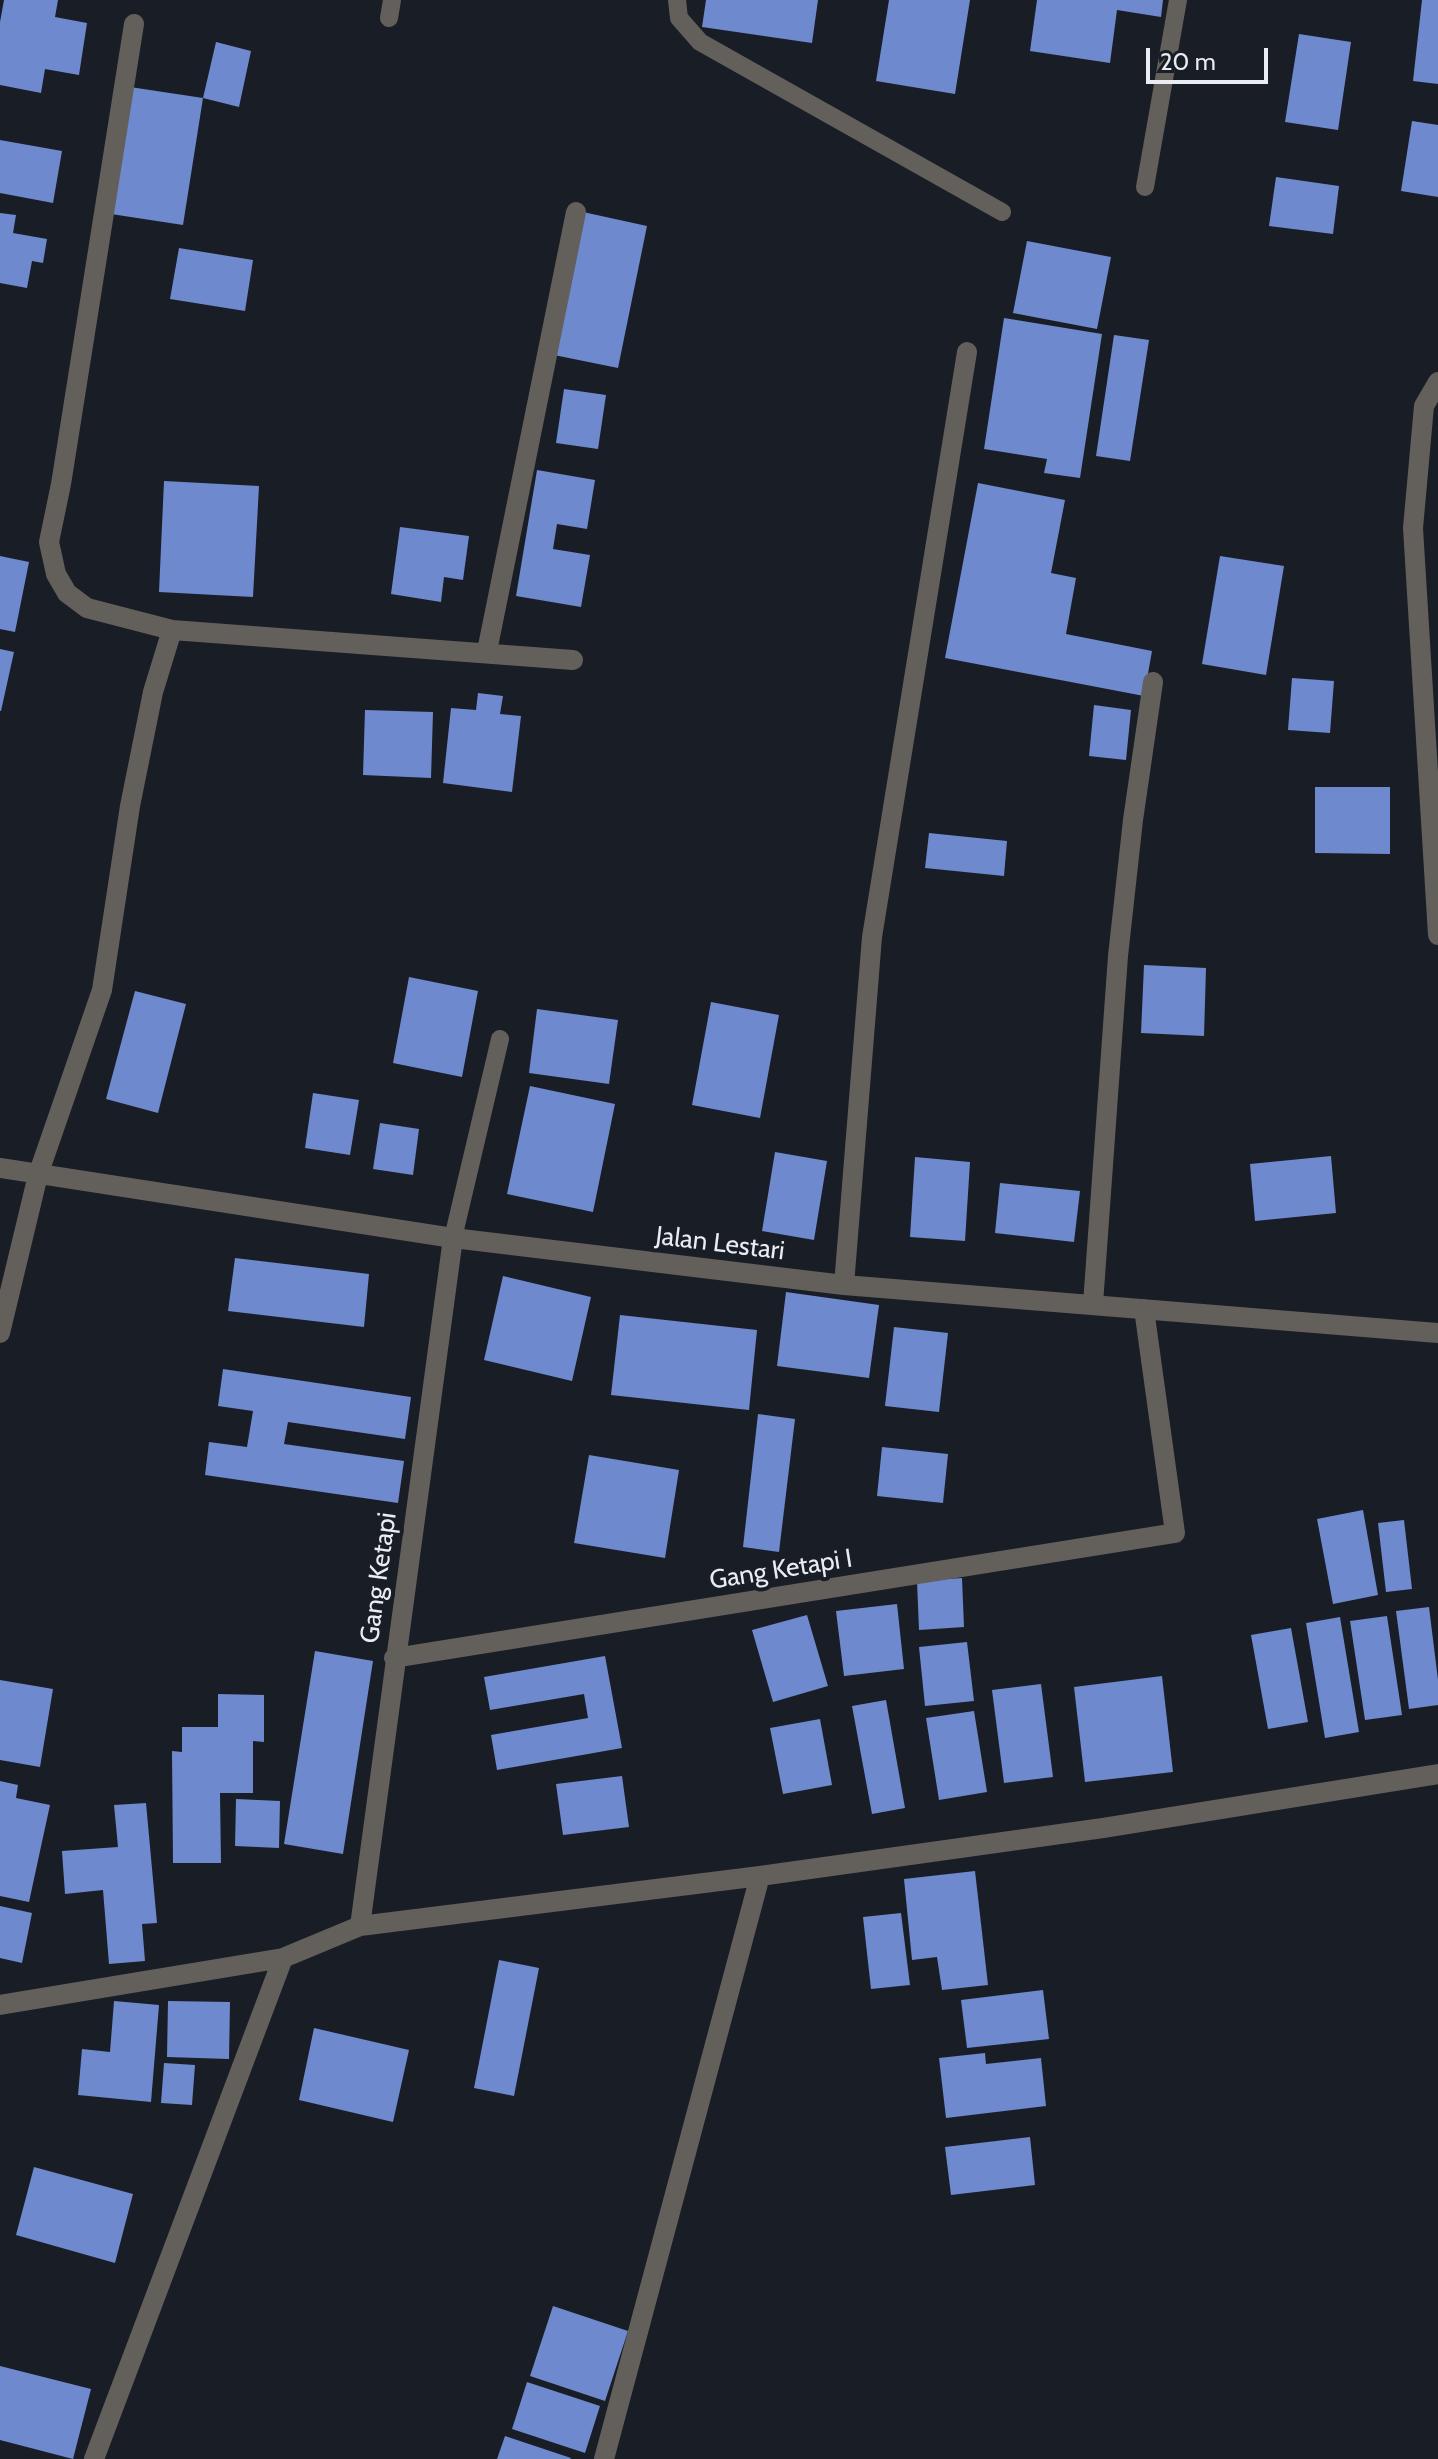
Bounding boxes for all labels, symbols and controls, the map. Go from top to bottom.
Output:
scale bar [1150,32,1272,82]
text: 20 m [1160,47,1216,76]
street label: Jalan Lestari [654,1221,786,1267]
street label: Gang Ketapi [354,1511,404,1645]
street label: Gang Ketapi I [707,1543,855,1597]

